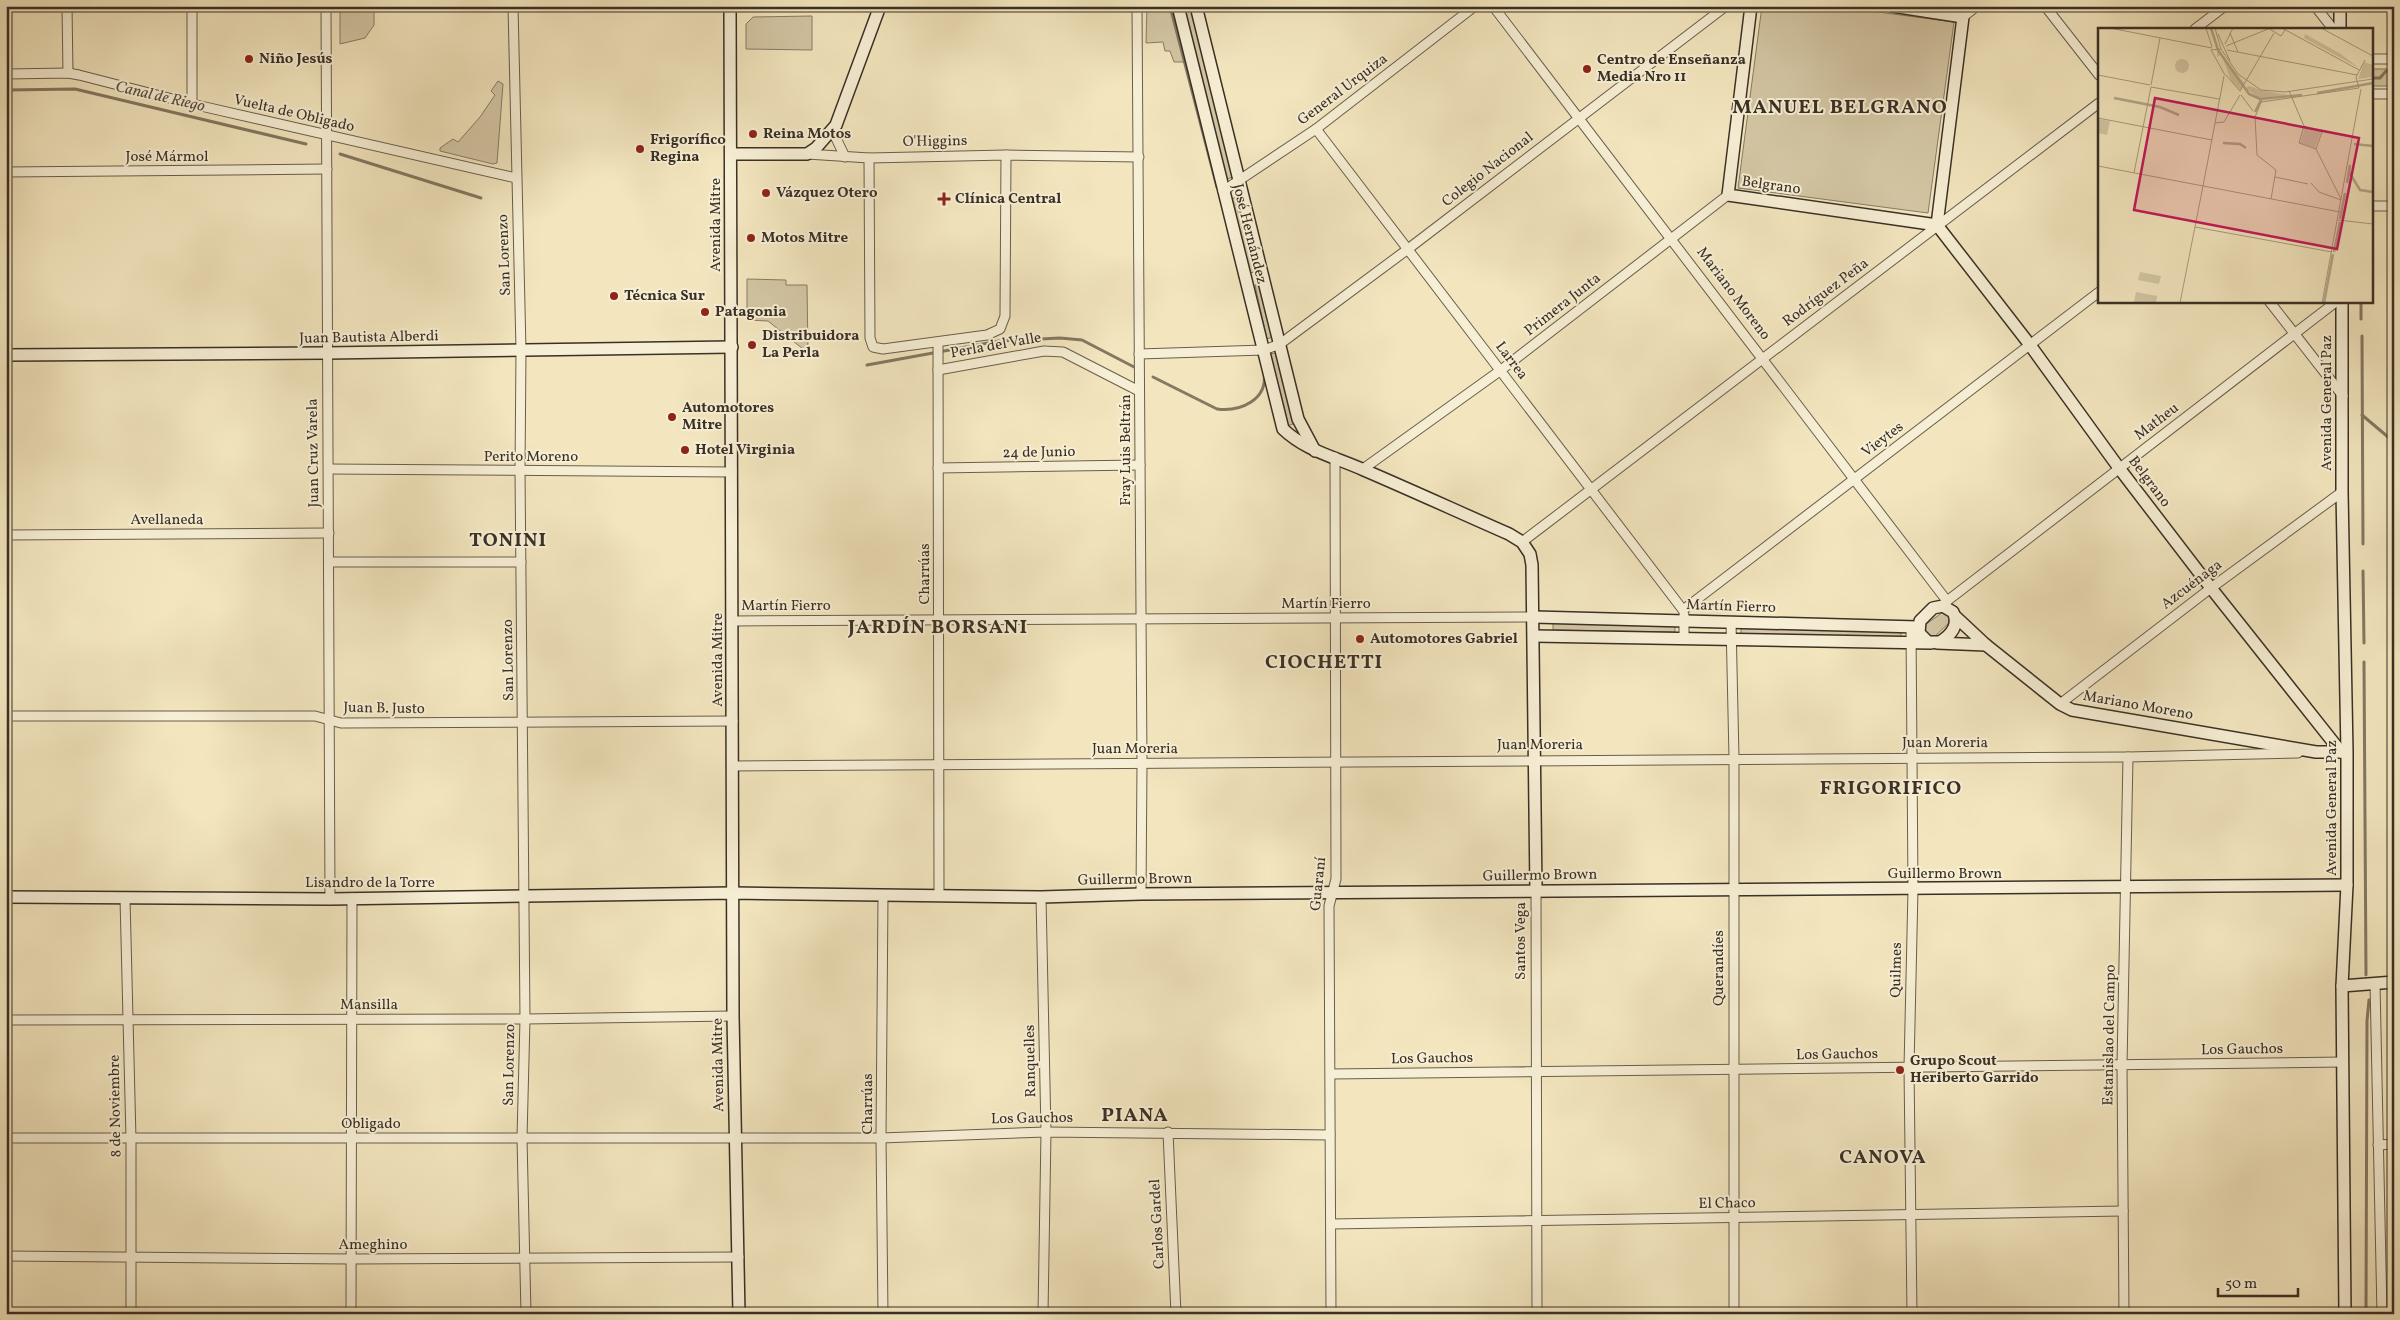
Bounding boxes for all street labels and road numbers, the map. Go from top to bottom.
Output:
street label: General Urquiza [1294,49,1392,131]
street label: Vuelta de Obligado [231,90,357,138]
street label: Colegio Nacional [1438,128,1538,212]
street label: O'Higgins [902,131,968,153]
street label: José Mármol [126,147,208,168]
street label: Belgrano [1740,171,1802,201]
street label: Avenida Mitre [706,178,727,272]
street label: José Hernández [1226,182,1272,286]
street label: San Lorenzo [493,214,517,296]
street label: Mariano Moreno [1691,243,1775,345]
street label: Rodríguez Peña [1779,254,1873,332]
street label: Primera Junta [1520,268,1606,342]
street label: Juan Bautista Alberdi [299,326,439,350]
street label: Perla del Valle [949,328,1043,364]
street label: Avenida General Paz [2317,335,2338,471]
street label: Larrea [1490,337,1532,385]
street label: Fray Luis Beltrán [1116,394,1137,506]
street label: Juan Cruz Varela [303,398,325,508]
street label: Matheu [2130,398,2184,446]
street label: Vieytes [1858,417,1908,463]
street label: 24 de Junio [1002,442,1076,464]
street label: Perito Moreno [484,447,578,468]
street label: Belgrano [2123,452,2175,512]
street label: Avellaneda [131,510,203,531]
street label: Charrúas [915,543,936,605]
street label: Azcuénaga [2157,555,2227,615]
street label: Martín Fierro [1281,594,1371,615]
street label: Martín Fierro [1686,595,1776,619]
street label: Martín Fierro [741,596,831,617]
street label: Avenida Mitre [708,613,729,707]
street label: San Lorenzo [498,619,520,701]
street label: Mariano Moreno [2081,686,2195,726]
street label: Juan B. Justo [343,698,425,720]
street label: Juan Moreria [1902,733,1988,754]
street label: Juan Moreria [1497,735,1583,756]
street label: Juan Moreria [1092,739,1178,760]
street label: Avenida General Paz [2322,740,2343,876]
street label: Guaraní [1306,856,1332,912]
street label: Guillermo Brown [1888,864,2002,885]
street label: Guillermo Brown [1483,865,1598,887]
street label: Guillermo Brown [1078,869,1193,891]
street label: Lisandro de la Torre [305,873,435,894]
street label: Santos Vega [1511,902,1532,980]
street label: Querandíes [1709,930,1730,1006]
street label: Quilmes [1886,942,1908,998]
street label: Estanislao del Campo [2098,964,2122,1106]
street label: Mansilla [340,995,398,1016]
street label: Avenida Mitre [708,1018,730,1112]
street label: San Lorenzo [499,1024,521,1106]
street label: Ranquelles [1020,1024,1042,1098]
street label: Los Gauchos [2201,1039,2283,1061]
street label: Los Gauchos [1796,1044,1878,1066]
street label: Los Gauchos [1391,1048,1473,1070]
street label: 8 de Noviembre [105,1055,127,1157]
street label: Charrúas [858,1073,879,1135]
street label: Los Gauchos [991,1108,1073,1130]
street label: Obligado [341,1114,401,1135]
street label: Carlos Gardel [1145,1178,1171,1270]
street label: El Chaco [1698,1193,1756,1215]
street label: Ameghino [338,1235,408,1256]

